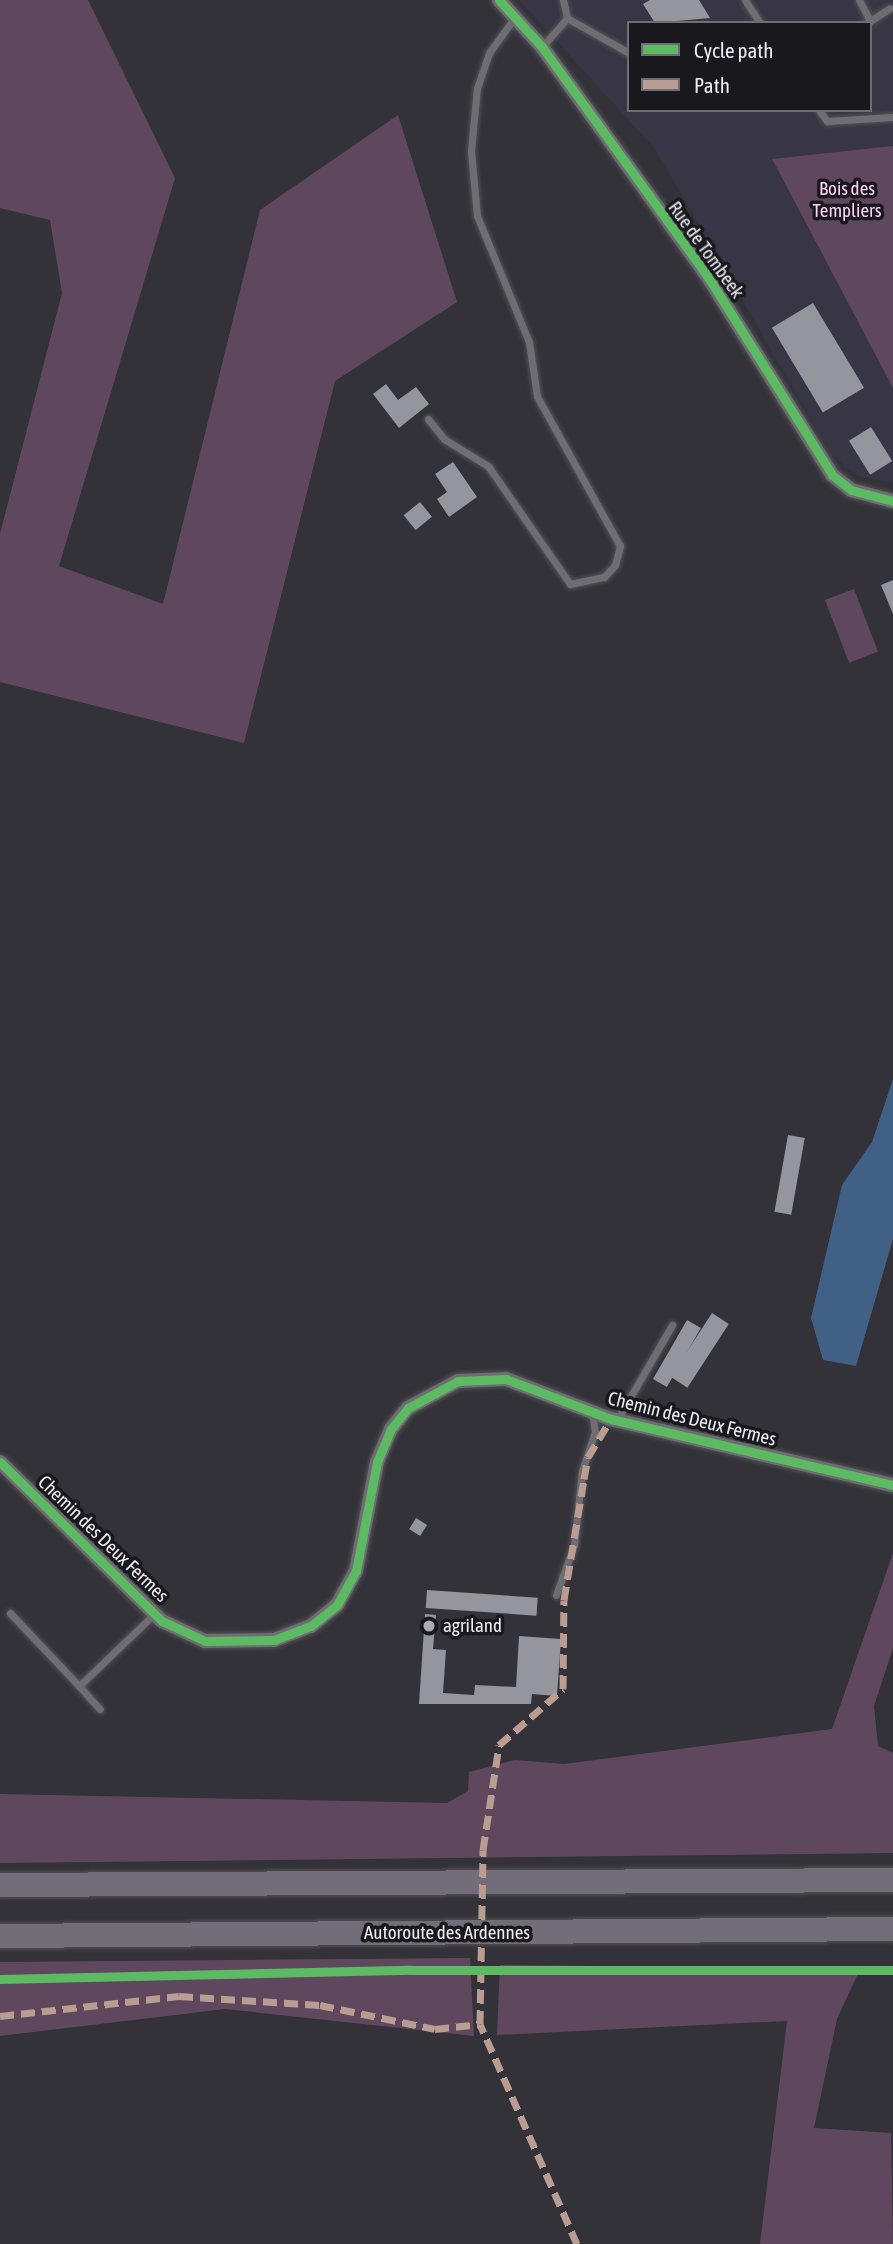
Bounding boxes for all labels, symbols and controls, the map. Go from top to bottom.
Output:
legend [627,21,872,112]
text: Cycle path [694,38,773,62]
text: Path [694,73,730,97]
park label: Bois des Templiers [813,178,881,222]
street label: Rue de Tombeek [663,197,749,303]
street label: Chemin des Deux Fermes [606,1387,778,1451]
street label: Chemin des Deux Fermes [33,1471,173,1607]
place label: agriland [443,1615,502,1637]
marker: agriland [421,1618,437,1634]
street label: Autoroute des Ardennes [364,1922,530,1944]

